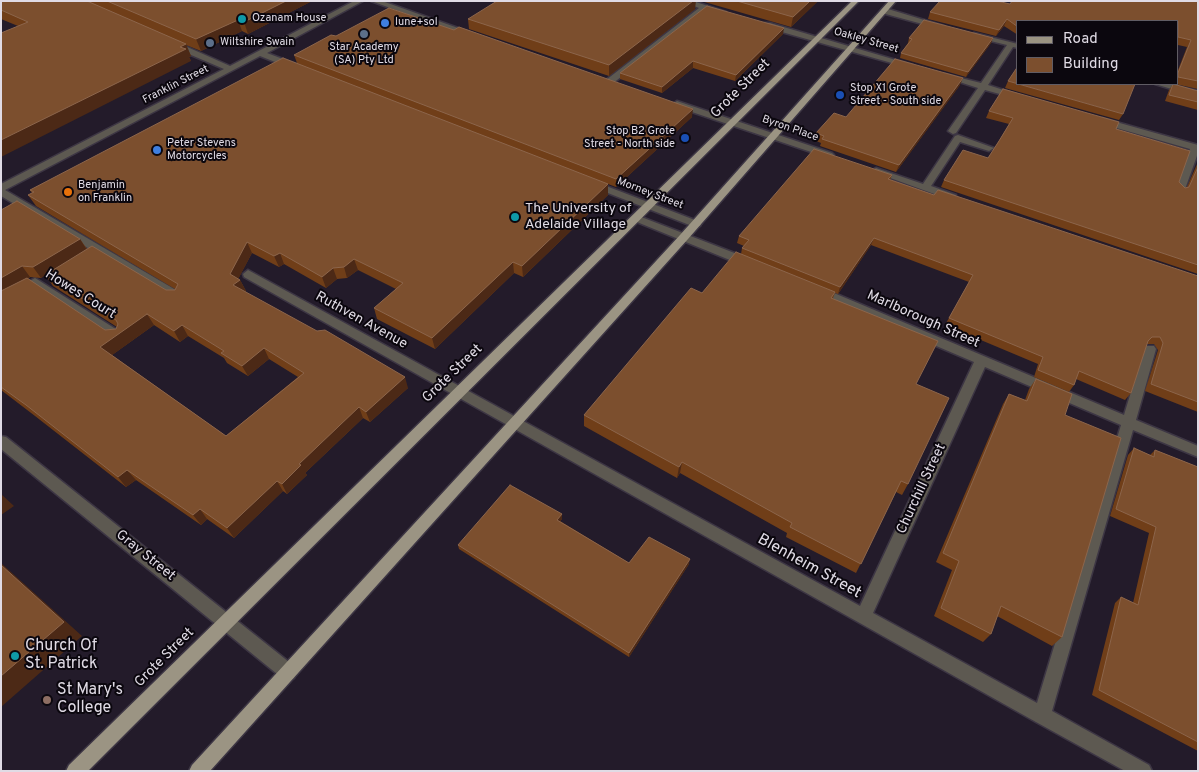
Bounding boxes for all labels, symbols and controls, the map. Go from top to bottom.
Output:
place label: Ozanam House [252,12,326,26]
marker: Ozanam House [236,13,248,25]
place label: lune+sol [395,16,438,30]
marker: lune+sol [379,17,391,29]
legend [1016,20,1179,85]
street label: Oakley Street [832,25,900,57]
marker: Star Academy (SA) Pty Ltd [358,28,370,40]
text: Road [1063,30,1098,49]
place label: Wiltshire Swain [220,36,294,50]
marker: Wiltshire Swain [204,37,216,49]
place label: Star Academy (SA) Pty Ltd [329,41,399,67]
text: Building [1063,55,1118,74]
street label: Grote Street [708,56,774,122]
street label: Franklin Street [141,63,211,107]
place label: Stop X1 Grote Street - South side [850,82,941,108]
marker: Stop X1 Grote Street - South side [834,89,846,101]
street label: Byron Place [760,113,820,145]
place label: Stop B2 Grote Street - North side [584,125,675,151]
marker: Stop B2 Grote Street - North side [679,132,691,144]
place label: Peter Stevens Motorcycles [167,137,236,163]
marker: Peter Stevens Motorcycles [151,144,163,156]
street label: Morney Street [615,175,685,213]
place label: Benjamin on Franklin [78,179,132,205]
marker: Benjamin on Franklin [62,186,74,198]
place label: The University of Adelaide Village [525,201,631,233]
marker: The University of Adelaide Village [509,211,521,223]
street label: Howes Court [41,267,119,323]
street label: Marlborough Street [864,288,982,352]
street label: Ruthven Avenue [312,289,410,353]
street label: Grote Street [420,341,486,407]
street label: Churchill Street [894,441,950,537]
street label: Gray Street [112,527,178,585]
street label: Blenheim Street [754,531,864,603]
street label: Grote Street [132,625,198,691]
place label: Church Of St. Patrick [25,637,98,675]
marker: Church Of St. Patrick [9,650,21,662]
place label: St Mary's College [57,681,123,719]
marker: St Mary's College [41,694,53,706]

